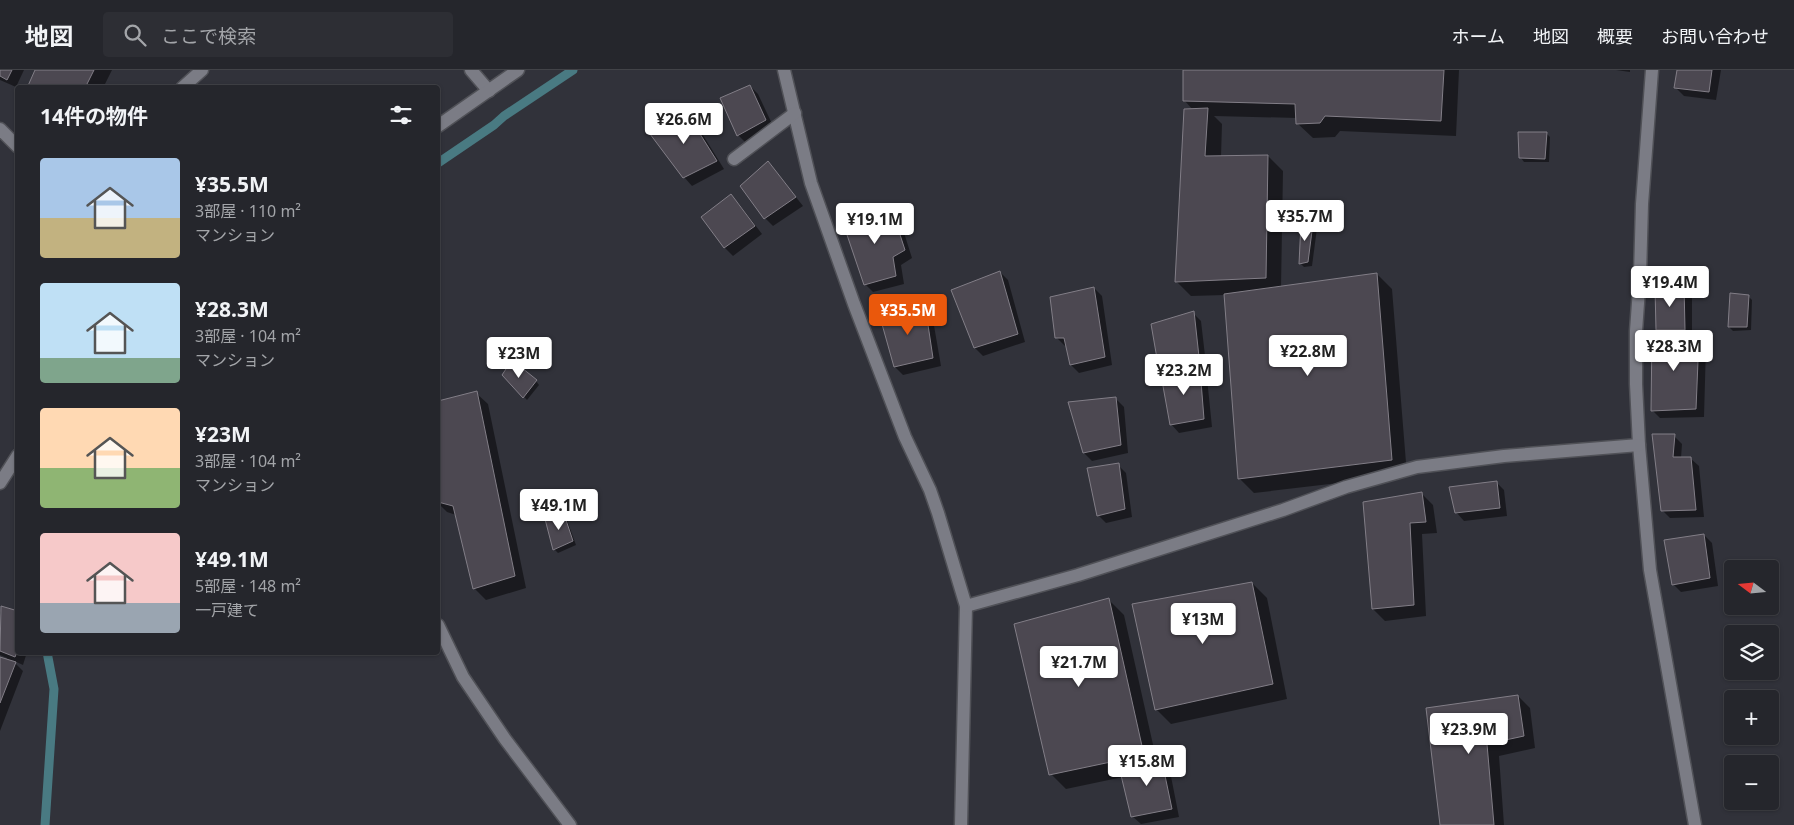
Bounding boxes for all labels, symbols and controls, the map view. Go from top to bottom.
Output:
search box [103,12,453,57]
text: 地図 [25,19,73,52]
icon: search [121,21,149,49]
text: ここで検索 [161,23,256,49]
text: ホーム [1452,24,1505,48]
text: 地図 [1533,24,1569,48]
text: 概要 [1597,24,1633,48]
text: お問い合わせ [1661,24,1769,48]
icon: filters [387,101,415,129]
text: 14件の物件 [40,102,148,130]
pin: ¥26.6M [643,102,725,145]
text: ¥26.6M [656,108,712,130]
text: ¥35.5M [195,170,269,198]
icon: home [80,178,140,238]
text: 3部屋 · 110 m² [195,200,301,222]
pin: ¥35.7M [1264,200,1346,242]
pin: ¥19.1M [834,202,916,245]
text: ¥35.7M [1277,205,1333,227]
text: ¥19.1M [847,208,903,230]
text: マンション [195,224,275,246]
pin: ¥19.4M [1629,266,1711,308]
text: ¥19.4M [1642,271,1698,293]
pin: ¥35.5M [867,294,949,336]
text: ¥28.3M [195,295,269,323]
text: ¥35.5M [880,299,936,321]
icon: home [80,303,140,363]
text: 3部屋 · 104 m² [195,325,301,347]
pin: ¥28.3M [1633,330,1715,372]
pin: ¥22.8M [1267,334,1349,377]
text: ¥28.3M [1646,335,1702,357]
pin: ¥23M [489,336,549,379]
text: ¥22.8M [1280,340,1336,362]
text: ¥23M [498,342,540,364]
text: マンション [195,349,275,371]
pin: ¥23.2M [1143,354,1225,396]
text: ¥23.2M [1156,359,1212,381]
text: ¥23M [195,420,251,448]
icon: home [80,428,140,488]
text: 3部屋 · 104 m² [195,450,301,472]
text: マンション [195,474,275,496]
pin: ¥49.1M [518,488,600,531]
text: ¥49.1M [531,494,587,516]
text: ¥49.1M [195,545,269,573]
icon: home [80,553,140,613]
north arrow [1724,560,1779,615]
map controls [1724,560,1779,810]
text: 5部屋 · 148 m² [195,575,301,597]
text: 一戸建て [195,599,259,621]
pin: ¥13M [1173,602,1233,645]
text: ¥13M [1182,608,1224,630]
button: layers [1724,625,1779,680]
pin: ¥21.7M [1038,646,1120,688]
text: ¥21.7M [1051,651,1107,673]
button: + [1724,690,1779,745]
pin: ¥23.9M [1428,712,1510,755]
text: ¥23.9M [1441,718,1497,740]
pin: ¥15.8M [1106,744,1188,787]
text: ¥15.8M [1119,750,1175,772]
button: − [1724,755,1779,810]

